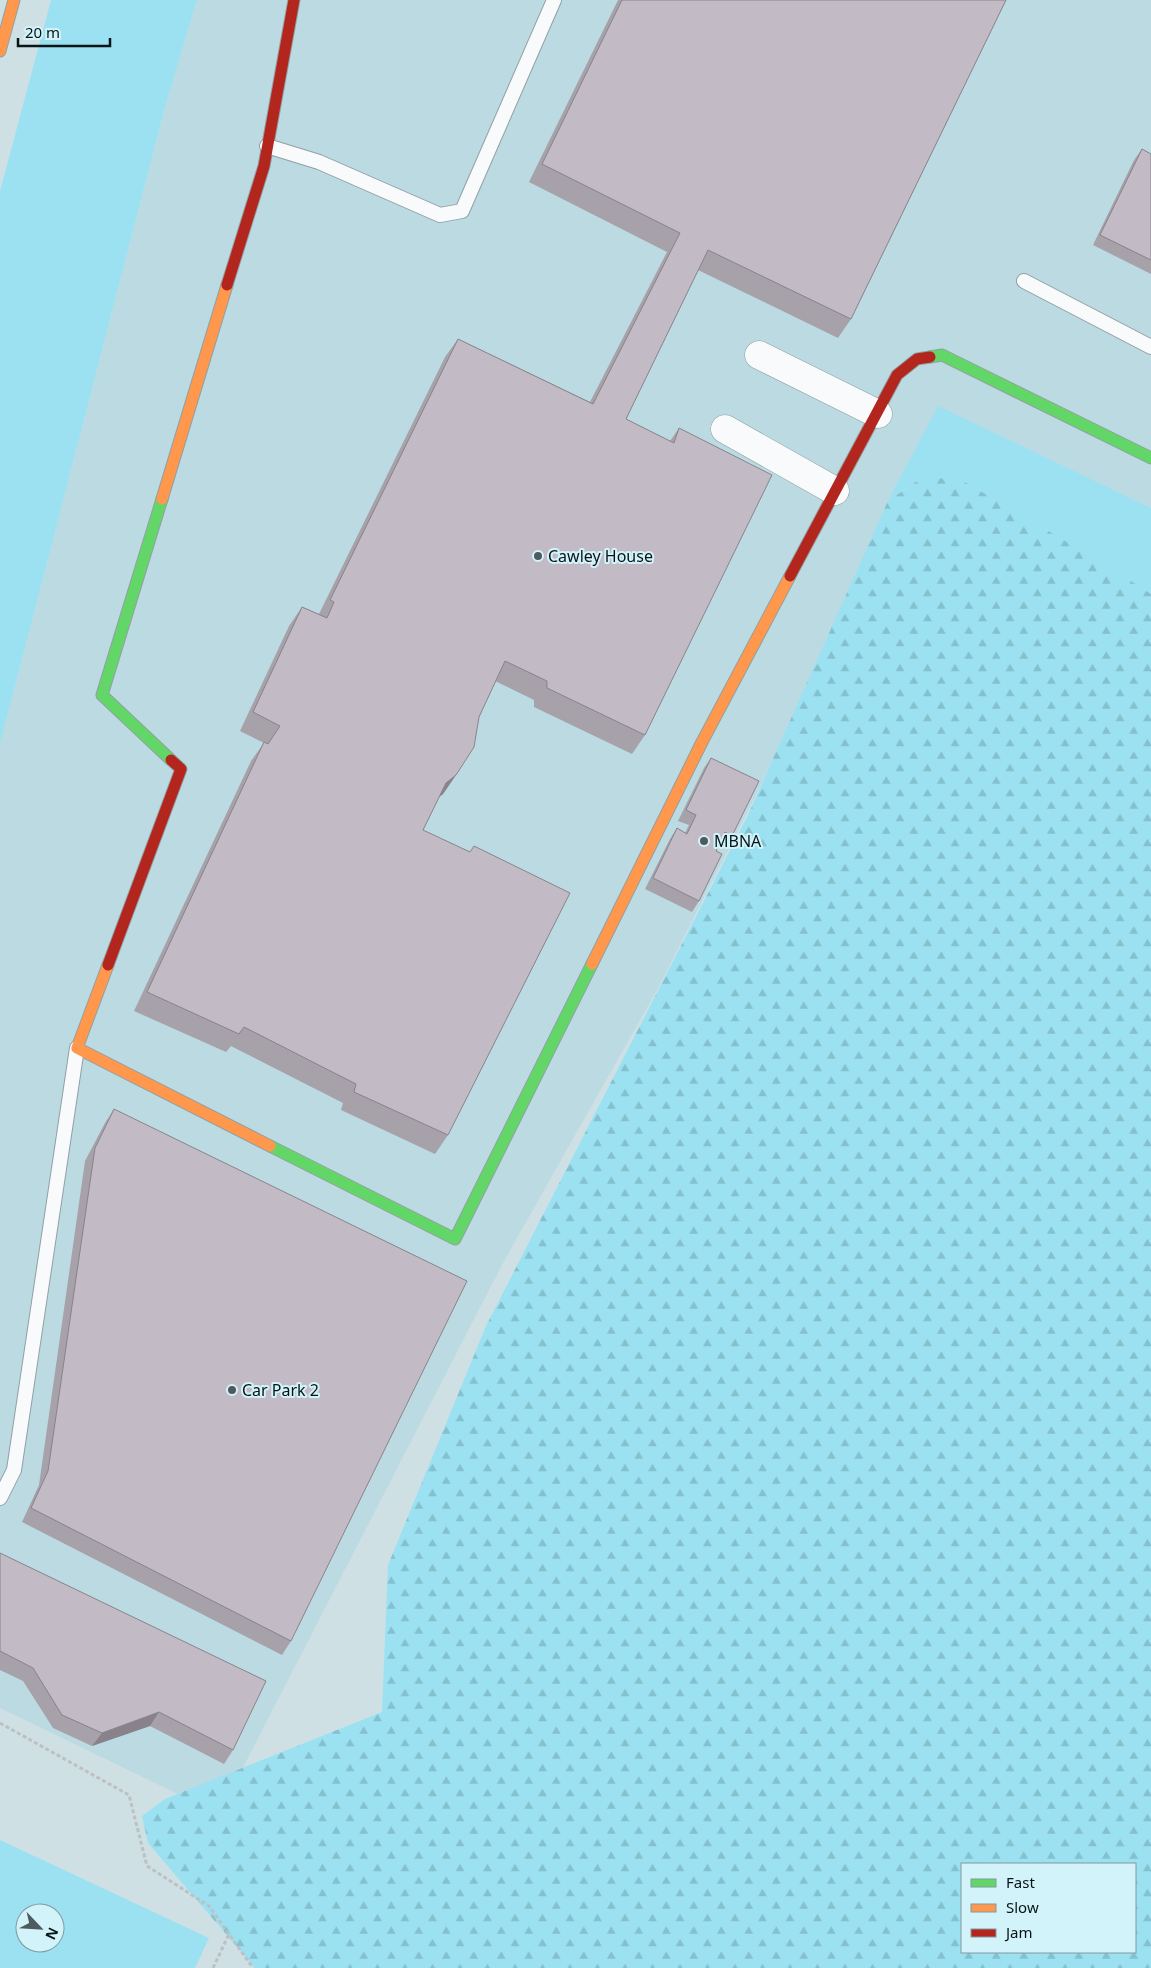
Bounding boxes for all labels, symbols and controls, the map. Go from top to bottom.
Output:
scale bar [18,15,110,47]
text: 20 m [25,22,60,42]
place label: Cawley House [548,545,653,567]
marker: Cawley House [532,550,544,562]
place label: MBNA [714,830,762,852]
marker: MBNA [698,835,710,847]
place label: Car Park 2 [242,1379,319,1401]
marker: Car Park 2 [226,1384,238,1396]
legend [961,1863,1136,1953]
text: Fast [1006,1872,1035,1892]
text: Slow [1006,1897,1039,1917]
north arrow [15,1903,65,1953]
text: Jam [1004,1922,1033,1942]
text: N [41,1925,63,1943]

